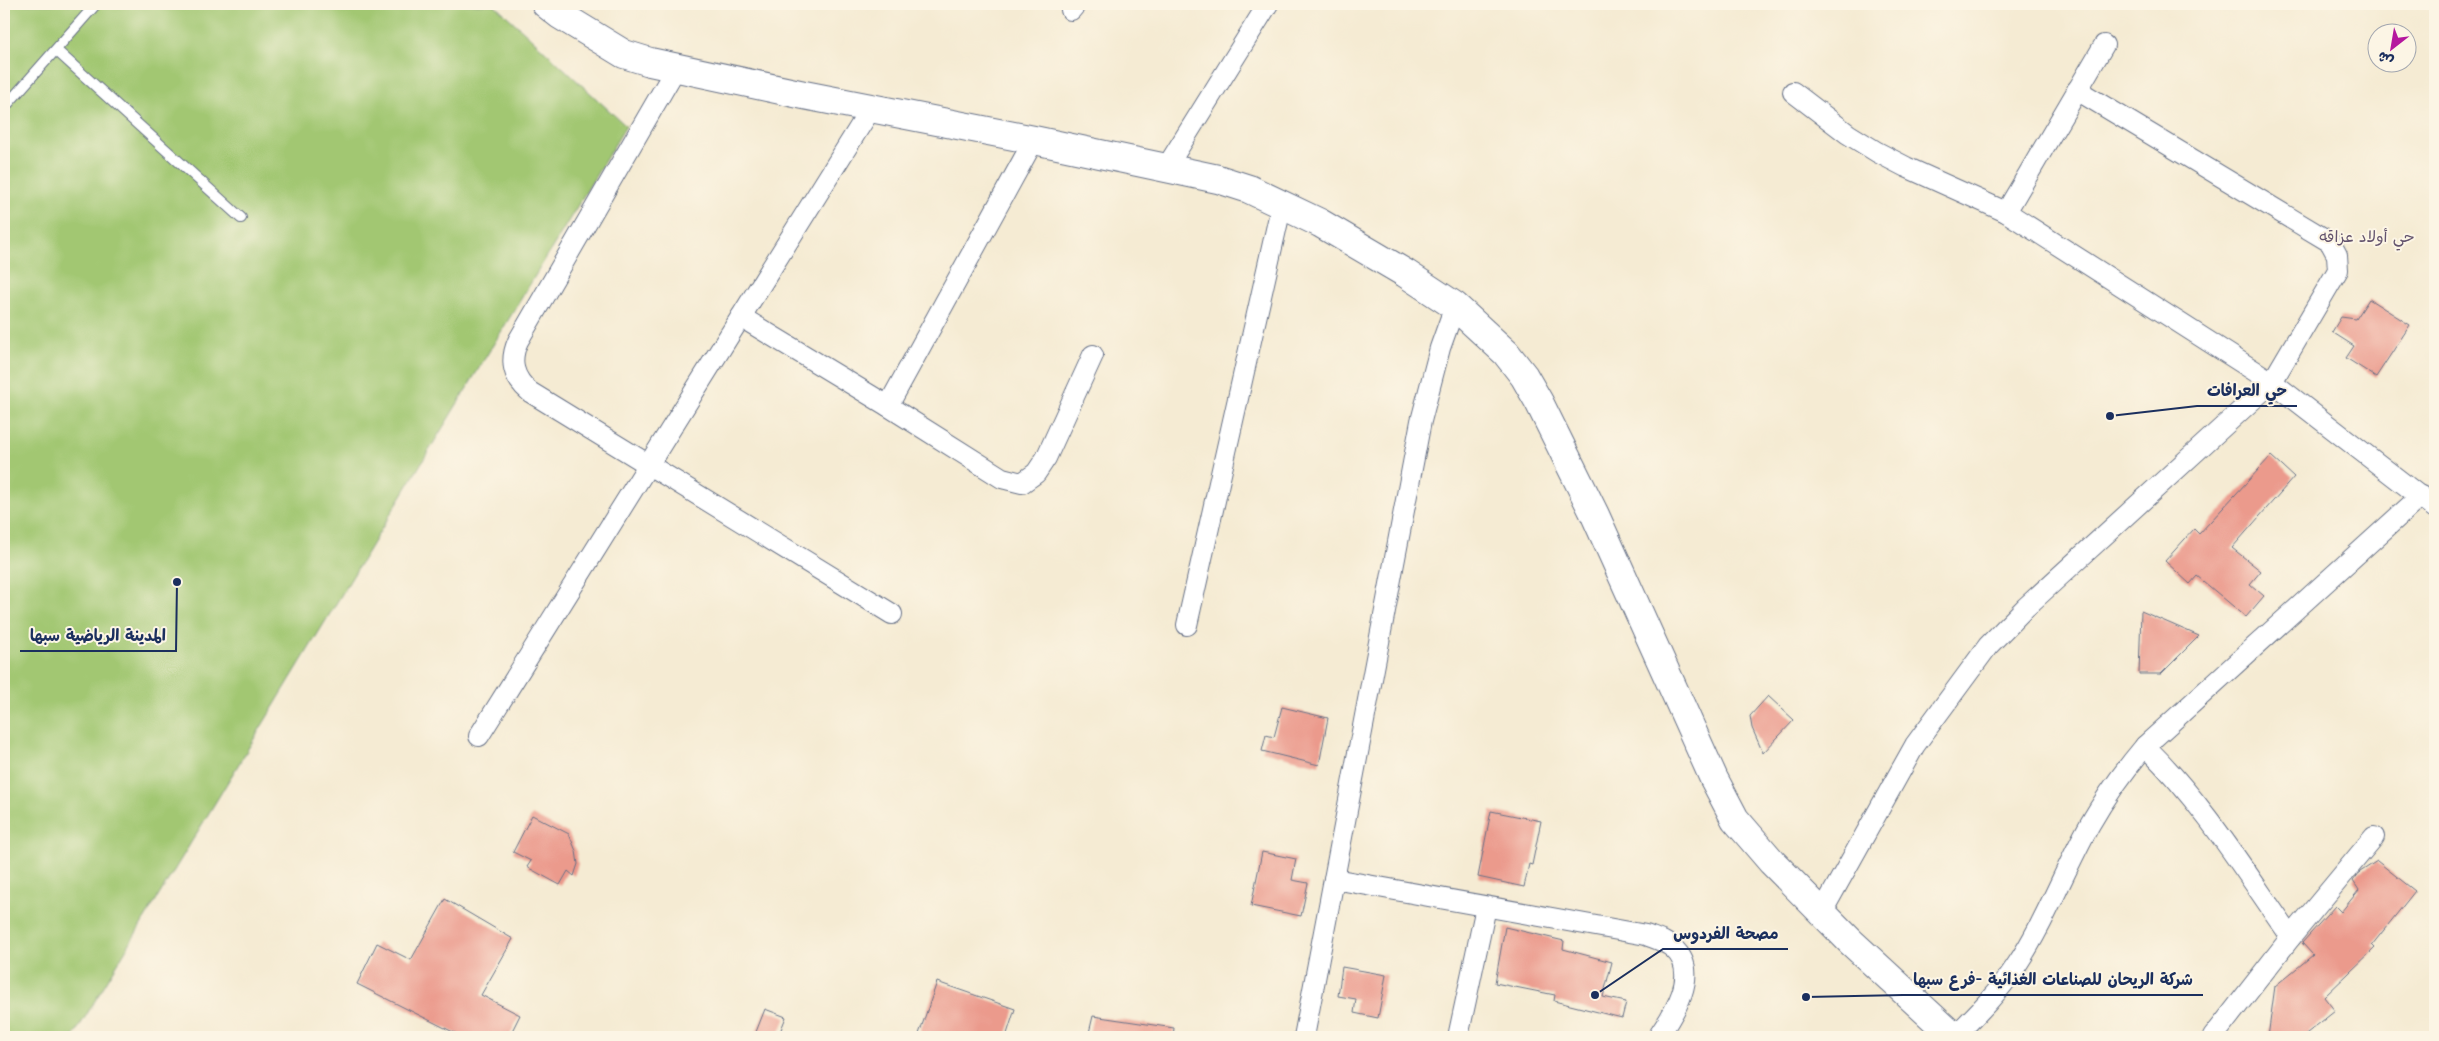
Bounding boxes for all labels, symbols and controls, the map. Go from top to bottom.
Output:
north arrow [2366,22,2416,72]
text: ش [2374,47,2397,72]
district label: حي أولاد عزاقه [2319,225,2415,251]
callout: حي العرافات [2197,375,2297,406]
text: حي العرافات [2207,379,2287,405]
callout: المدينة الرياضية سبها [20,620,176,651]
text: المدينة الرياضية سبها [30,624,166,645]
callout: مصحة الفردوس [1663,918,1788,949]
text: مصحة الفردوس [1673,922,1779,945]
callout: شركة الريحان للصناعات الغذائية -فرع سبها [1903,964,2203,995]
text: شركة الريحان للصناعات الغذائية -فرع سبها [1913,968,2193,991]

